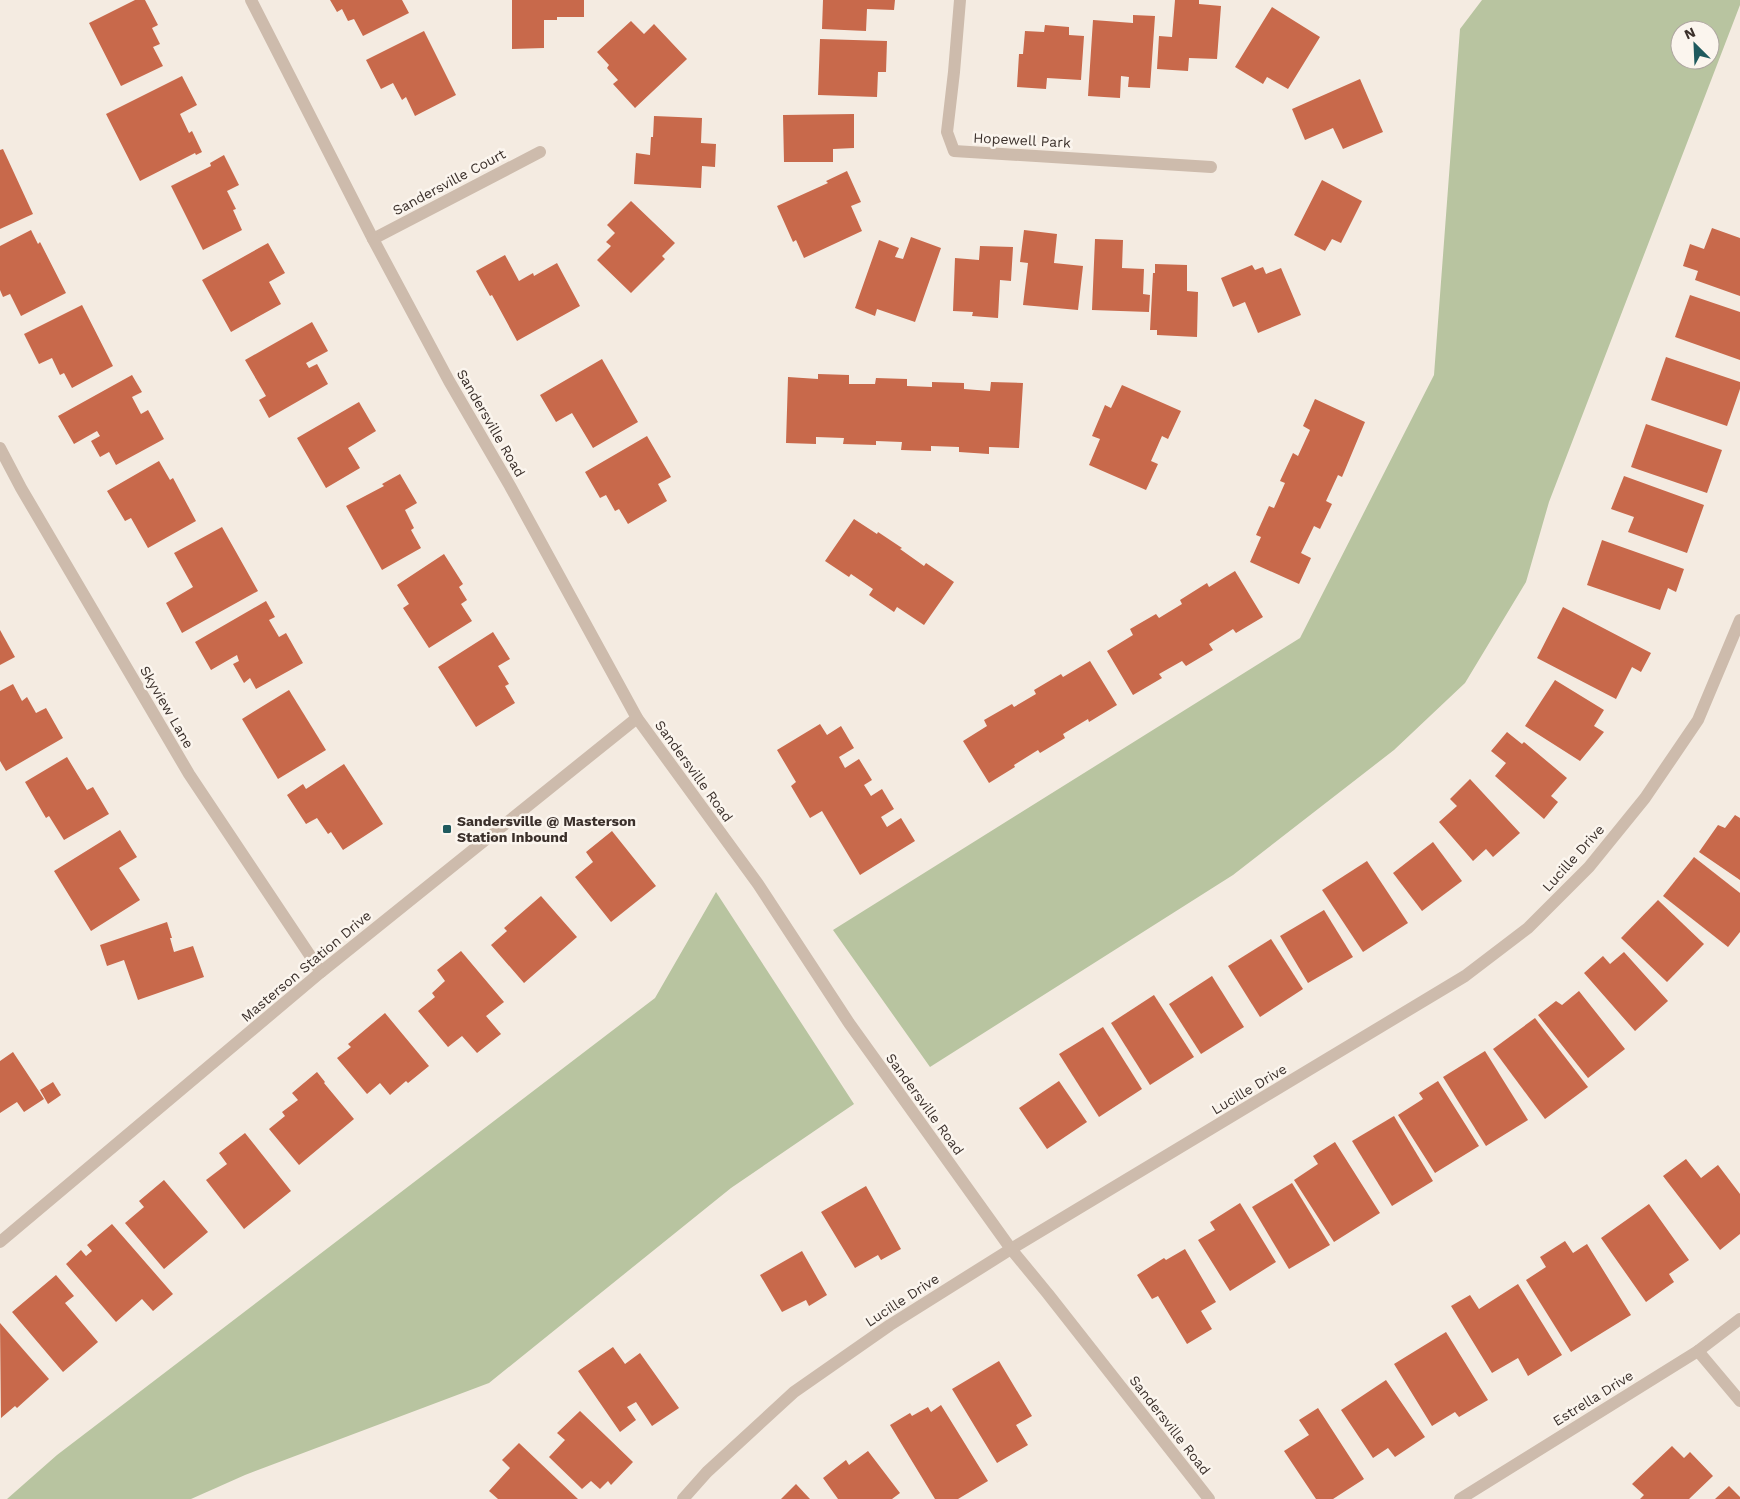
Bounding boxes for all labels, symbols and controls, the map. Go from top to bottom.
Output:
north arrow [1670,20,1720,70]
text: N [1682,24,1698,43]
street label: Hopewell Park [973,129,1071,151]
street label: Sandersville Court [390,146,508,218]
street label: Sandersville Road [454,366,528,480]
street label: Skyview Lane [137,663,197,751]
street label: Sandersville Road [652,717,736,825]
place label: Sandersville @ Masterson Station Inbound [457,813,636,845]
street label: Lucille Drive [1539,821,1607,895]
marker: Sandersville @ Masterson Station Inbound [441,823,453,835]
street label: Masterson Station Drive [238,907,374,1025]
street label: Sandersville Road [883,1050,967,1158]
street label: Lucille Drive [1209,1060,1289,1118]
street label: Lucille Drive [862,1270,942,1330]
street label: Estrella Drive [1550,1367,1636,1429]
street label: Sandersville Road [1126,1372,1214,1478]

